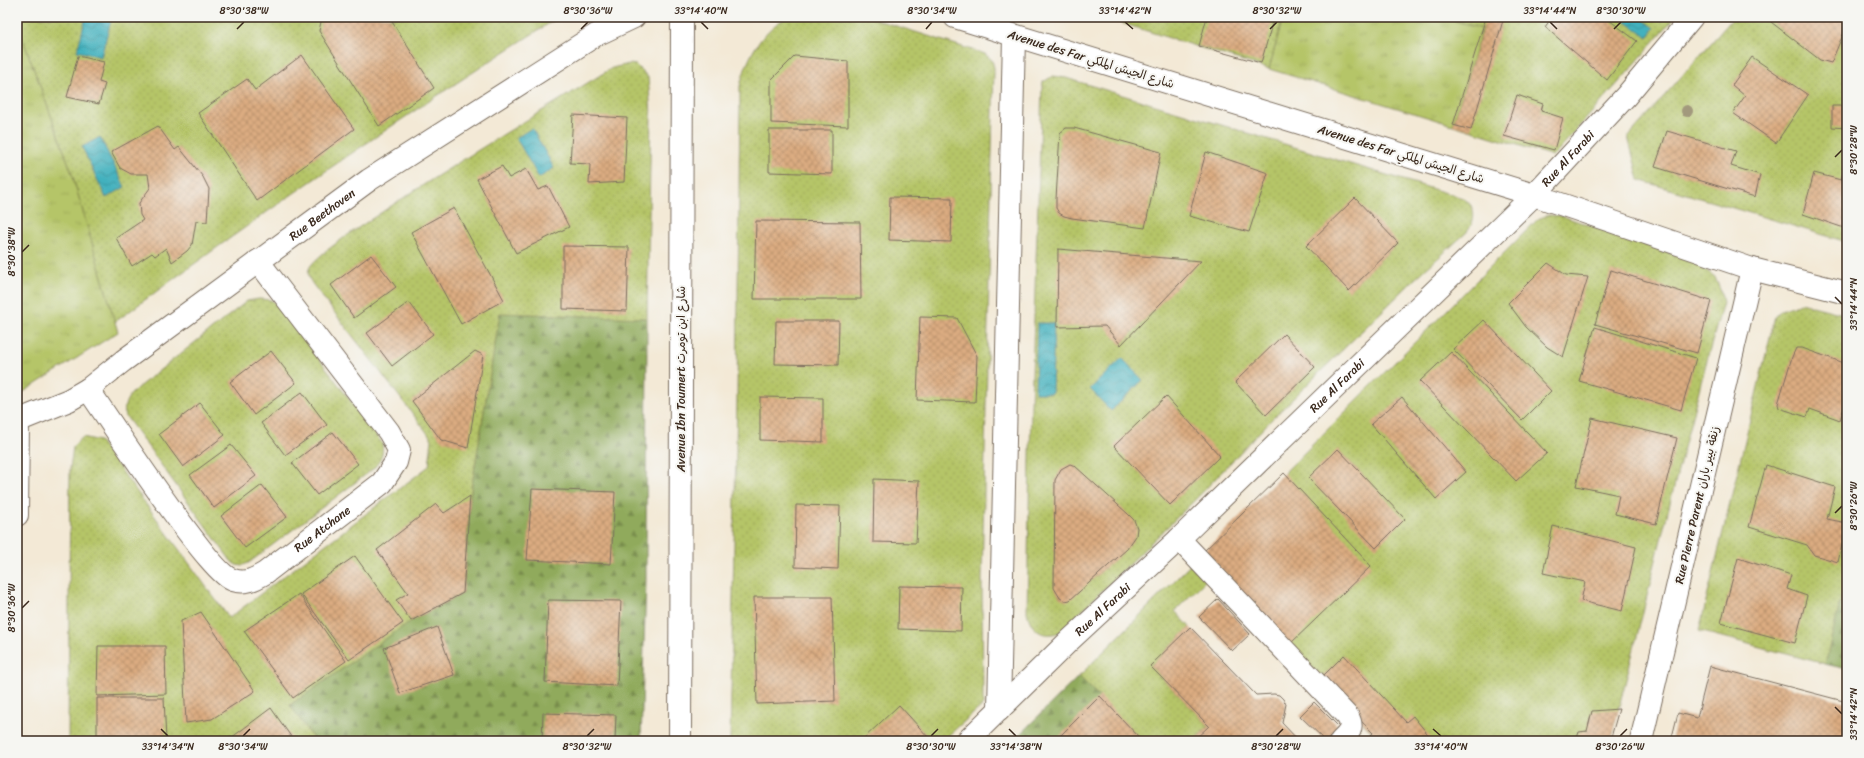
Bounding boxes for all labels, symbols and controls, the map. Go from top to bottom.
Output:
text: 8°30'38"W [219,2,269,20]
text: 8°30'36"W [564,2,613,20]
text: 33°14'40"N [674,2,728,20]
text: 8°30'34"W [907,2,957,20]
text: 33°14'42"N [1099,2,1151,20]
text: 8°30'32"W [1253,2,1302,20]
text: 33°14'44"N [1523,2,1577,20]
text: 8°30'30"W [1596,2,1646,20]
street label: Avenue des Far شارع الجيش الملكي [1004,23,1177,95]
street label: Avenue des Far شارع الجيش الملكي [1314,118,1487,190]
street label: Rue Al Farabi [1536,125,1601,192]
text: 8°30'28"W [1845,125,1863,175]
street label: Rue Beethoven [284,182,361,247]
text: 8°30'38"W [3,227,21,277]
text: 33°14'44"N [1845,277,1863,331]
street label: Avenue Ibn Toumert شارع ابن تومرت [670,286,692,473]
street label: Rue Al Farabi [1304,353,1371,418]
street label: Rue Pierre Parent زنقة بيير باران [1668,424,1726,586]
text: 8°30'26"W [1845,481,1863,531]
street label: Rue Atchane [289,500,356,558]
street label: Rue Al Farabi [1069,577,1137,642]
text: 8°30'36"W [3,583,21,632]
text: 33°14'42"N [1845,688,1863,740]
text: 33°14'34"N [142,738,194,756]
text: 8°30'34"W [218,738,268,756]
text: 8°30'32"W [563,738,612,756]
text: 8°30'30"W [906,738,956,756]
text: 33°14'38"N [990,738,1042,756]
text: 8°30'28"W [1251,738,1301,756]
text: 33°14'40"N [1414,738,1468,756]
text: 8°30'26"W [1595,738,1645,756]

